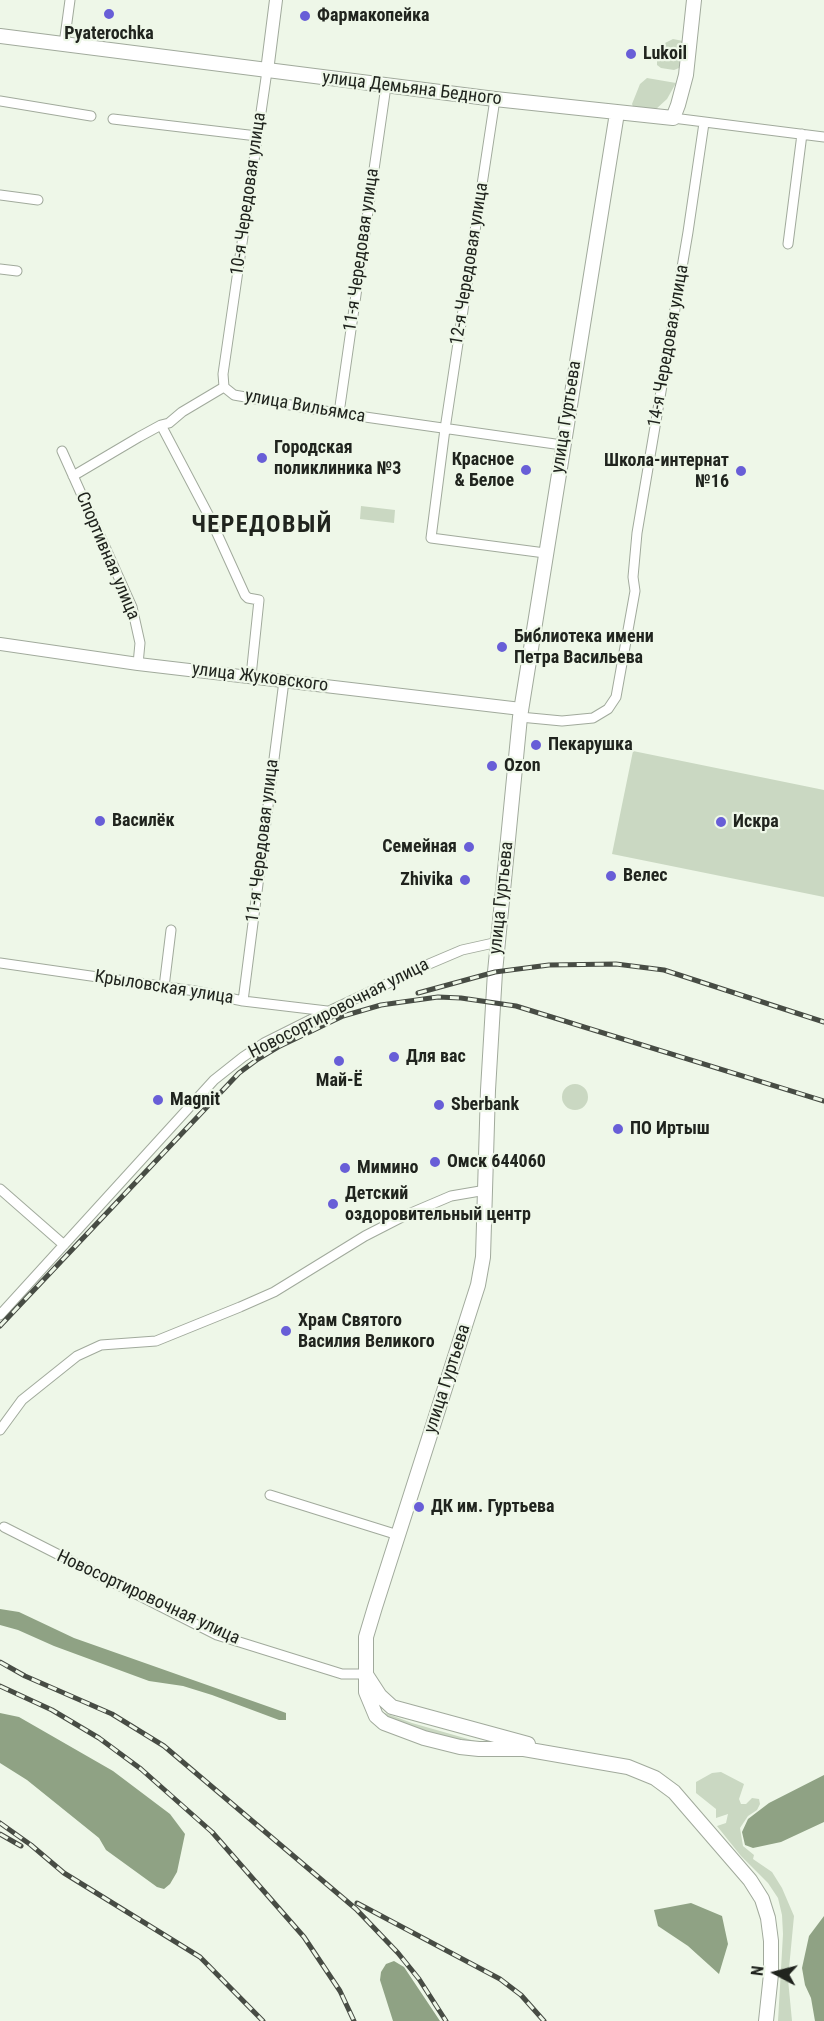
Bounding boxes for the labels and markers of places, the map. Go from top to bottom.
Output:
place label: Фармакопейка [317,5,430,27]
marker: Pyaterochka [102,7,116,21]
marker: Фармакопейка [298,9,312,23]
place label: Pyaterochka [64,23,154,45]
place label: Lukoil [643,43,687,65]
marker: Lukoil [624,47,638,61]
place label: Городская поликлиника №3 [274,437,401,480]
place label: Красное & Белое [452,449,514,492]
place label: Школа-интернат №16 [604,450,729,492]
marker: Городская поликлиника №3 [255,451,269,465]
marker: Красное & Белое [519,463,533,477]
marker: Школа-интернат №16 [734,464,748,478]
place label: Библиотека имени Петра Васильева [514,626,654,668]
marker: Библиотека имени Петра Васильева [495,640,509,654]
place label: Пекарушка [548,734,633,756]
marker: Пекарушка [529,738,543,752]
place label: Ozon [504,755,541,777]
marker: Ozon [485,759,499,773]
place label: Василёк [112,810,175,832]
place label: Искра [733,811,779,833]
marker: Василёк [93,814,107,828]
marker: Искра [714,815,728,829]
place label: Семейная [382,836,457,858]
marker: Семейная [462,840,476,854]
place label: Велес [623,865,668,887]
place label: Zhivika [400,869,453,891]
marker: Велес [604,869,618,883]
marker: Zhivika [458,873,472,887]
place label: Для вас [406,1046,466,1068]
marker: Для вас [387,1050,401,1064]
marker: Май-Ё [332,1054,346,1068]
place label: Май-Ё [316,1070,362,1092]
place label: Magnit [170,1089,220,1111]
marker: Magnit [151,1093,165,1107]
place label: Sberbank [451,1094,519,1116]
marker: Sberbank [432,1098,446,1112]
place label: ПО Иртыш [630,1118,710,1140]
marker: ПО Иртыш [611,1122,625,1136]
place label: Омск 644060 [447,1151,546,1173]
marker: Омск 644060 [428,1155,442,1169]
place label: Мимино [357,1157,419,1179]
marker: Мимино [338,1161,352,1175]
place label: Детский оздоровительный центр [345,1183,531,1226]
marker: Детский оздоровительный центр [326,1197,340,1211]
place label: Храм Святого Василия Великого [298,1310,435,1352]
marker: Храм Святого Василия Великого [279,1324,293,1338]
place label: ДК им. Гуртьева [431,1496,554,1518]
marker: ДК им. Гуртьева [412,1500,426,1514]

